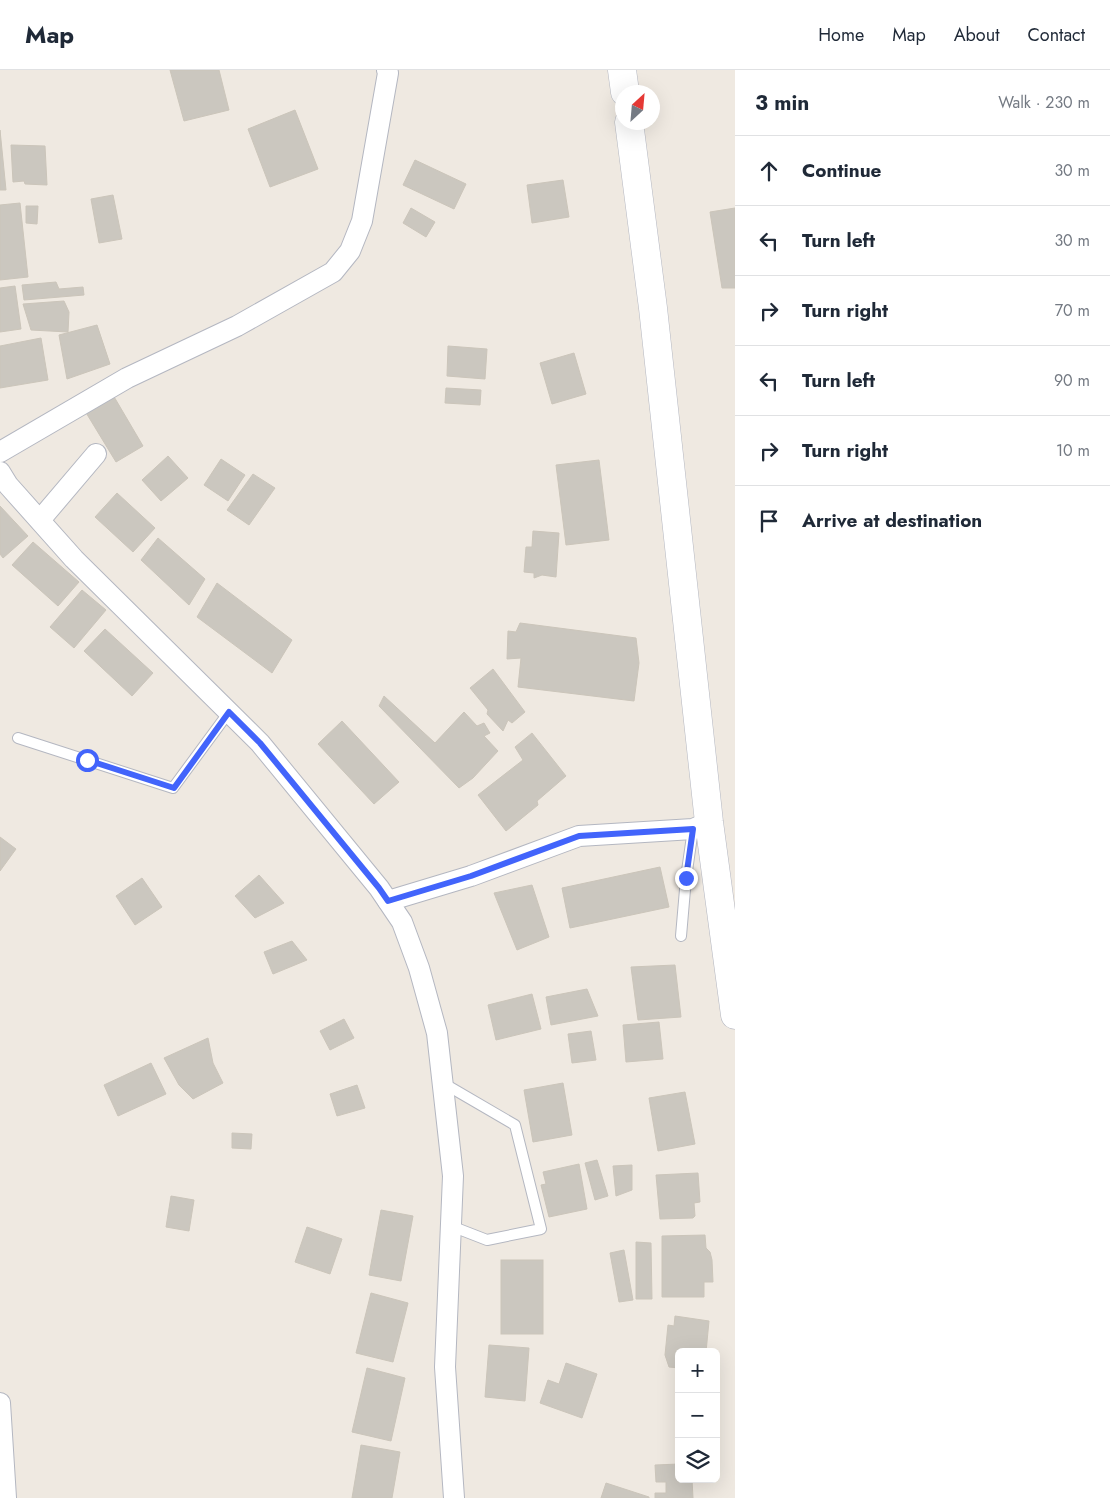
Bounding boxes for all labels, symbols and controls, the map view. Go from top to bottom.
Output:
text: Map [25,17,74,52]
text: Home [818,22,864,48]
text: Map [892,22,926,48]
text: About [954,22,999,48]
text: Contact [1027,22,1085,48]
north arrow [615,85,660,130]
text: 3 min [755,88,809,118]
text: Walk · 230 m [998,91,1090,114]
icon: ahead [755,157,783,185]
text: Continue [802,157,881,184]
text: 30 m [1054,159,1090,182]
icon: left [755,227,783,255]
text: Turn left [802,227,875,254]
text: 30 m [1054,229,1090,252]
icon: right [755,297,783,325]
text: Turn right [802,297,888,324]
text: 70 m [1055,299,1090,322]
icon: left [755,367,783,395]
text: Turn left [802,367,875,394]
text: 90 m [1054,369,1090,392]
icon: right [755,437,783,465]
text: Turn right [802,437,888,464]
text: 10 m [1056,439,1090,462]
icon: arrive [755,507,783,535]
text: Arrive at destination [802,507,982,534]
route start [76,749,99,772]
route end [675,867,698,890]
map controls [675,1348,720,1483]
button: + [675,1348,720,1393]
button: − [675,1393,720,1438]
button: layers [675,1438,720,1483]

